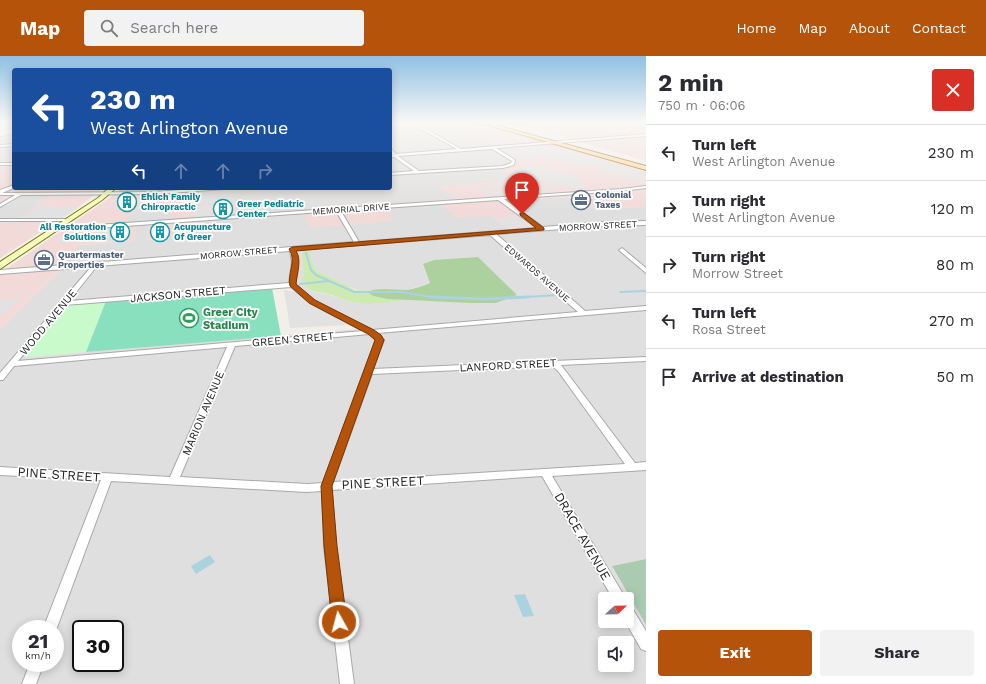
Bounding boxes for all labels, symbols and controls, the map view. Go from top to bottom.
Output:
search box [84,10,364,46]
text: Map [20,17,60,40]
icon: search [98,17,120,39]
text: Search here [130,19,218,37]
text: Home [736,20,776,36]
text: Map [798,20,827,36]
text: About [849,20,890,36]
text: Contact [912,20,966,36]
text: 2 min [658,69,724,97]
button: close [932,69,974,111]
text: 230 m [90,83,176,116]
icon: left [24,84,76,136]
text: 750 m · 06:06 [658,98,745,113]
text: West Arlington Avenue [90,117,288,138]
text: Turn left [692,136,756,154]
icon: left [658,142,680,164]
text: 230 m [928,144,974,162]
text: West Arlington Avenue [692,154,835,169]
icon: left [128,160,150,182]
icon: ahead [170,160,192,182]
icon: ahead [212,160,234,182]
icon: right [254,160,276,182]
pin [505,173,539,214]
icon: arrive [511,179,533,201]
office icon: Colonial Taxes [570,189,592,211]
place label: Colonial Taxes [595,190,631,210]
building icon: Ehlich Family Chiropractic [116,191,138,213]
place label: Ehlich Family Chiropractic [141,192,201,212]
text: Turn right [692,192,765,210]
building icon: Greer Pediatric Center [212,198,234,220]
icon: right [658,198,680,220]
place label: Greer Pediatric Center [237,199,304,219]
text: 120 m [931,200,974,218]
street label: MEMORIAL DRIVE [312,201,390,217]
text: West Arlington Avenue [692,210,835,225]
street label: MORROW STREET [559,219,638,233]
building icon: All Restoration Solutions [109,221,131,243]
building icon: Acupuncture Of Greer [149,221,171,243]
place label: All Restoration Solutions [40,222,106,242]
place label: Acupuncture Of Greer [174,222,231,242]
street label: EDWARDS AVENUE [502,242,572,304]
street label: MORROW STREET [200,245,279,261]
text: Turn right [692,248,765,266]
office icon: Quartermaster Properties [33,249,55,271]
place label: Quartermaster Properties [58,250,124,270]
icon: right [658,254,680,276]
text: 80 m [936,256,974,274]
text: Morrow Street [692,266,783,281]
street label: JACKSON STREET [130,284,227,305]
street label: WOOD AVENUE [17,287,80,358]
text: Turn left [692,304,756,322]
place label: Greer City Stadium [203,306,259,332]
sports icon: Greer City Stadium [178,307,200,329]
icon: left [658,310,680,332]
text: 270 m [929,312,974,330]
text: Rosa Street [692,322,766,337]
street label: GREEN STREET [251,329,335,350]
street label: LANFORD STREET [459,356,557,375]
icon: arrive [658,366,680,388]
text: Arrive at destination [692,368,844,386]
text: 50 m [937,368,974,386]
street label: MARION AVENUE [180,369,227,457]
street label: PINE STREET [17,464,101,485]
street label: PINE STREET [341,473,425,492]
street label: DRACE AVENUE [551,490,614,583]
north arrow [598,592,634,628]
map controls [598,592,634,672]
position arrow [318,601,360,643]
speed limit sign: 30 [72,620,124,672]
text: 21 [28,629,48,653]
button: Exit [658,630,812,676]
button: Share [820,630,974,676]
button: sound [598,636,634,672]
text: km/h [25,650,51,661]

